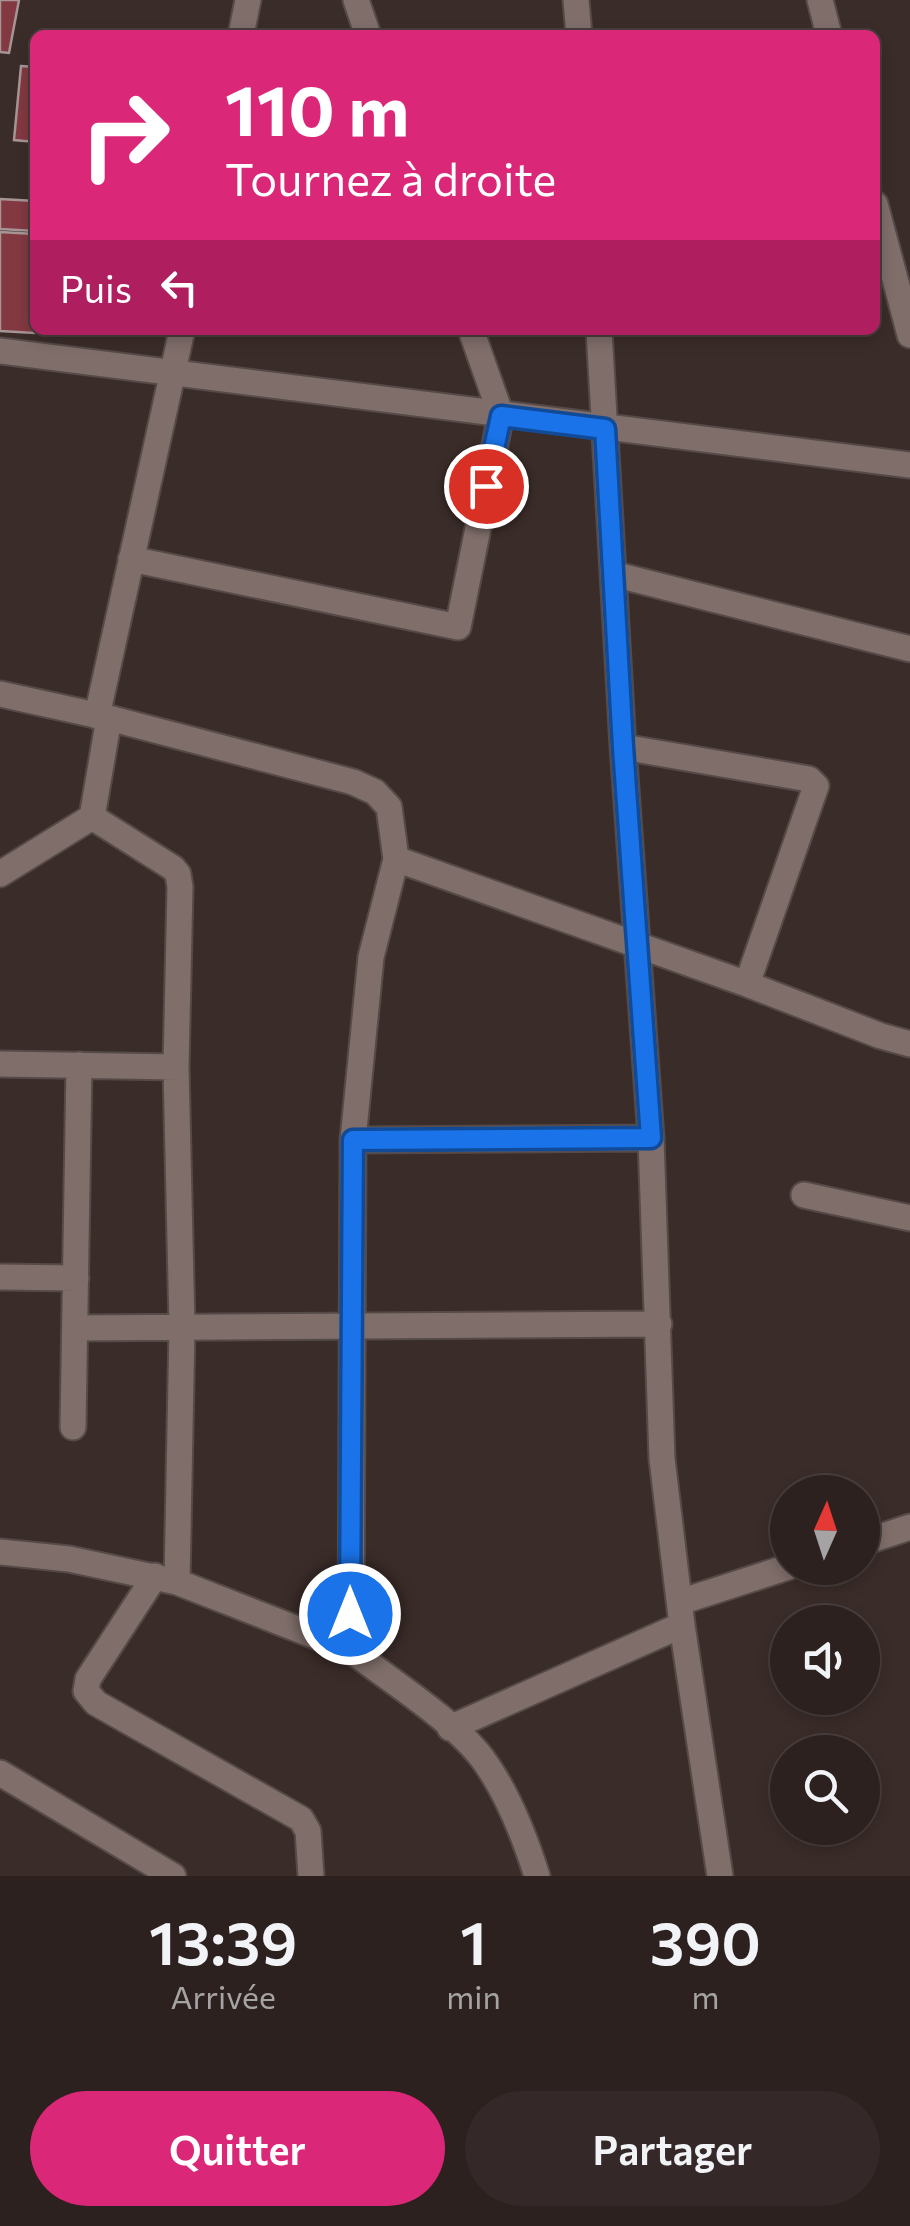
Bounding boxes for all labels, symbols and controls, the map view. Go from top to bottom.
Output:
text: 110 m [225,65,409,150]
icon: right [60,70,190,200]
text: Tournez à droite [225,150,556,205]
icon: left [152,260,207,315]
text: Puis [60,264,132,311]
pin [444,444,529,529]
icon: arrive [459,459,514,514]
north arrow [770,1475,880,1585]
map controls [770,1475,880,1845]
position arrow [298,1562,402,1666]
button: sound [770,1605,880,1715]
button: search [770,1735,880,1845]
text: 13:39 [149,1904,297,1977]
text: 1 [460,1904,487,1977]
text: 390 [650,1904,761,1977]
text: Arrivée [170,1976,276,2016]
text: min [446,1976,501,2016]
text: m [691,1976,719,2016]
button: Quitter [30,2091,445,2206]
button: Partager [465,2091,880,2206]

